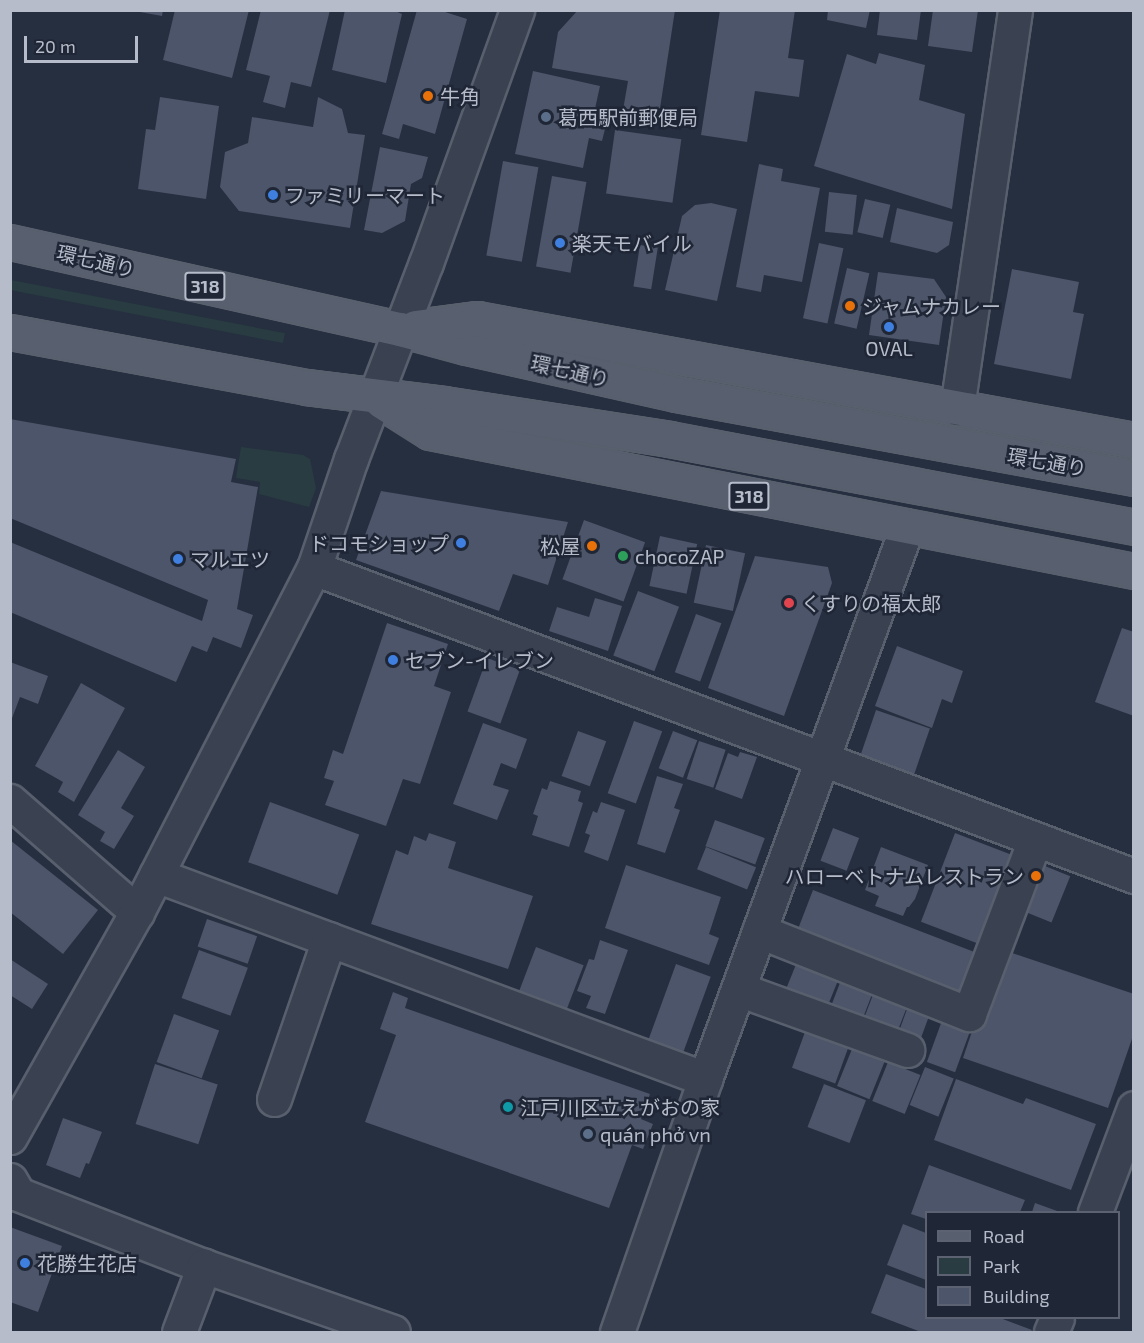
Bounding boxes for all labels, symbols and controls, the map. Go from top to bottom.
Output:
scale bar [27,24,141,62]
text: 20 m [35,35,76,57]
place label: 牛角 [440,84,480,108]
marker: 牛角 [421,89,435,103]
place label: 葛西駅前郵便局 [558,105,698,129]
marker: 葛西駅前郵便局 [539,110,553,124]
place label: ファミリーマート [285,183,445,207]
marker: ファミリーマート [266,188,280,202]
place label: 楽天モバイル [572,231,692,255]
marker: 楽天モバイル [553,236,567,250]
street label: 環七通り [54,240,138,282]
road number: 318 [184,271,226,301]
place label: ジャムナカレー [862,294,1002,318]
marker: ジャムナカレー [843,299,857,313]
marker: OVAL [882,320,896,334]
place label: OVAL [865,336,913,360]
street label: 環七通り [528,350,612,392]
street label: 環七通り [1006,443,1088,481]
road number: 318 [728,481,770,511]
place label: ドコモショップ [309,531,449,555]
place label: 松屋 [540,534,580,558]
marker: ドコモショップ [454,536,468,550]
marker: 松屋 [585,539,599,553]
place label: chocoZAP [635,544,724,568]
place label: マルエツ [190,547,270,571]
marker: chocoZAP [616,549,630,563]
marker: マルエツ [171,552,185,566]
place label: くすりの福太郎 [801,591,941,615]
marker: くすりの福太郎 [782,596,796,610]
place label: セブン-イレブン [405,648,554,672]
marker: セブン-イレブン [386,653,400,667]
place label: ハローベトナムレストラン [784,864,1024,888]
marker: ハローベトナムレストラン [1029,869,1043,883]
place label: 江戸川区立えがおの家 [520,1095,720,1119]
marker: 江戸川区立えがおの家 [501,1100,515,1114]
place label: quán phở vn [600,1122,711,1146]
marker: quán phở vn [581,1127,595,1141]
legend [925,1211,1120,1319]
text: Road [983,1225,1024,1247]
place label: 花勝生花店 [37,1251,137,1275]
text: Park [983,1255,1020,1277]
marker: 花勝生花店 [18,1256,32,1270]
text: Building [983,1285,1050,1307]

